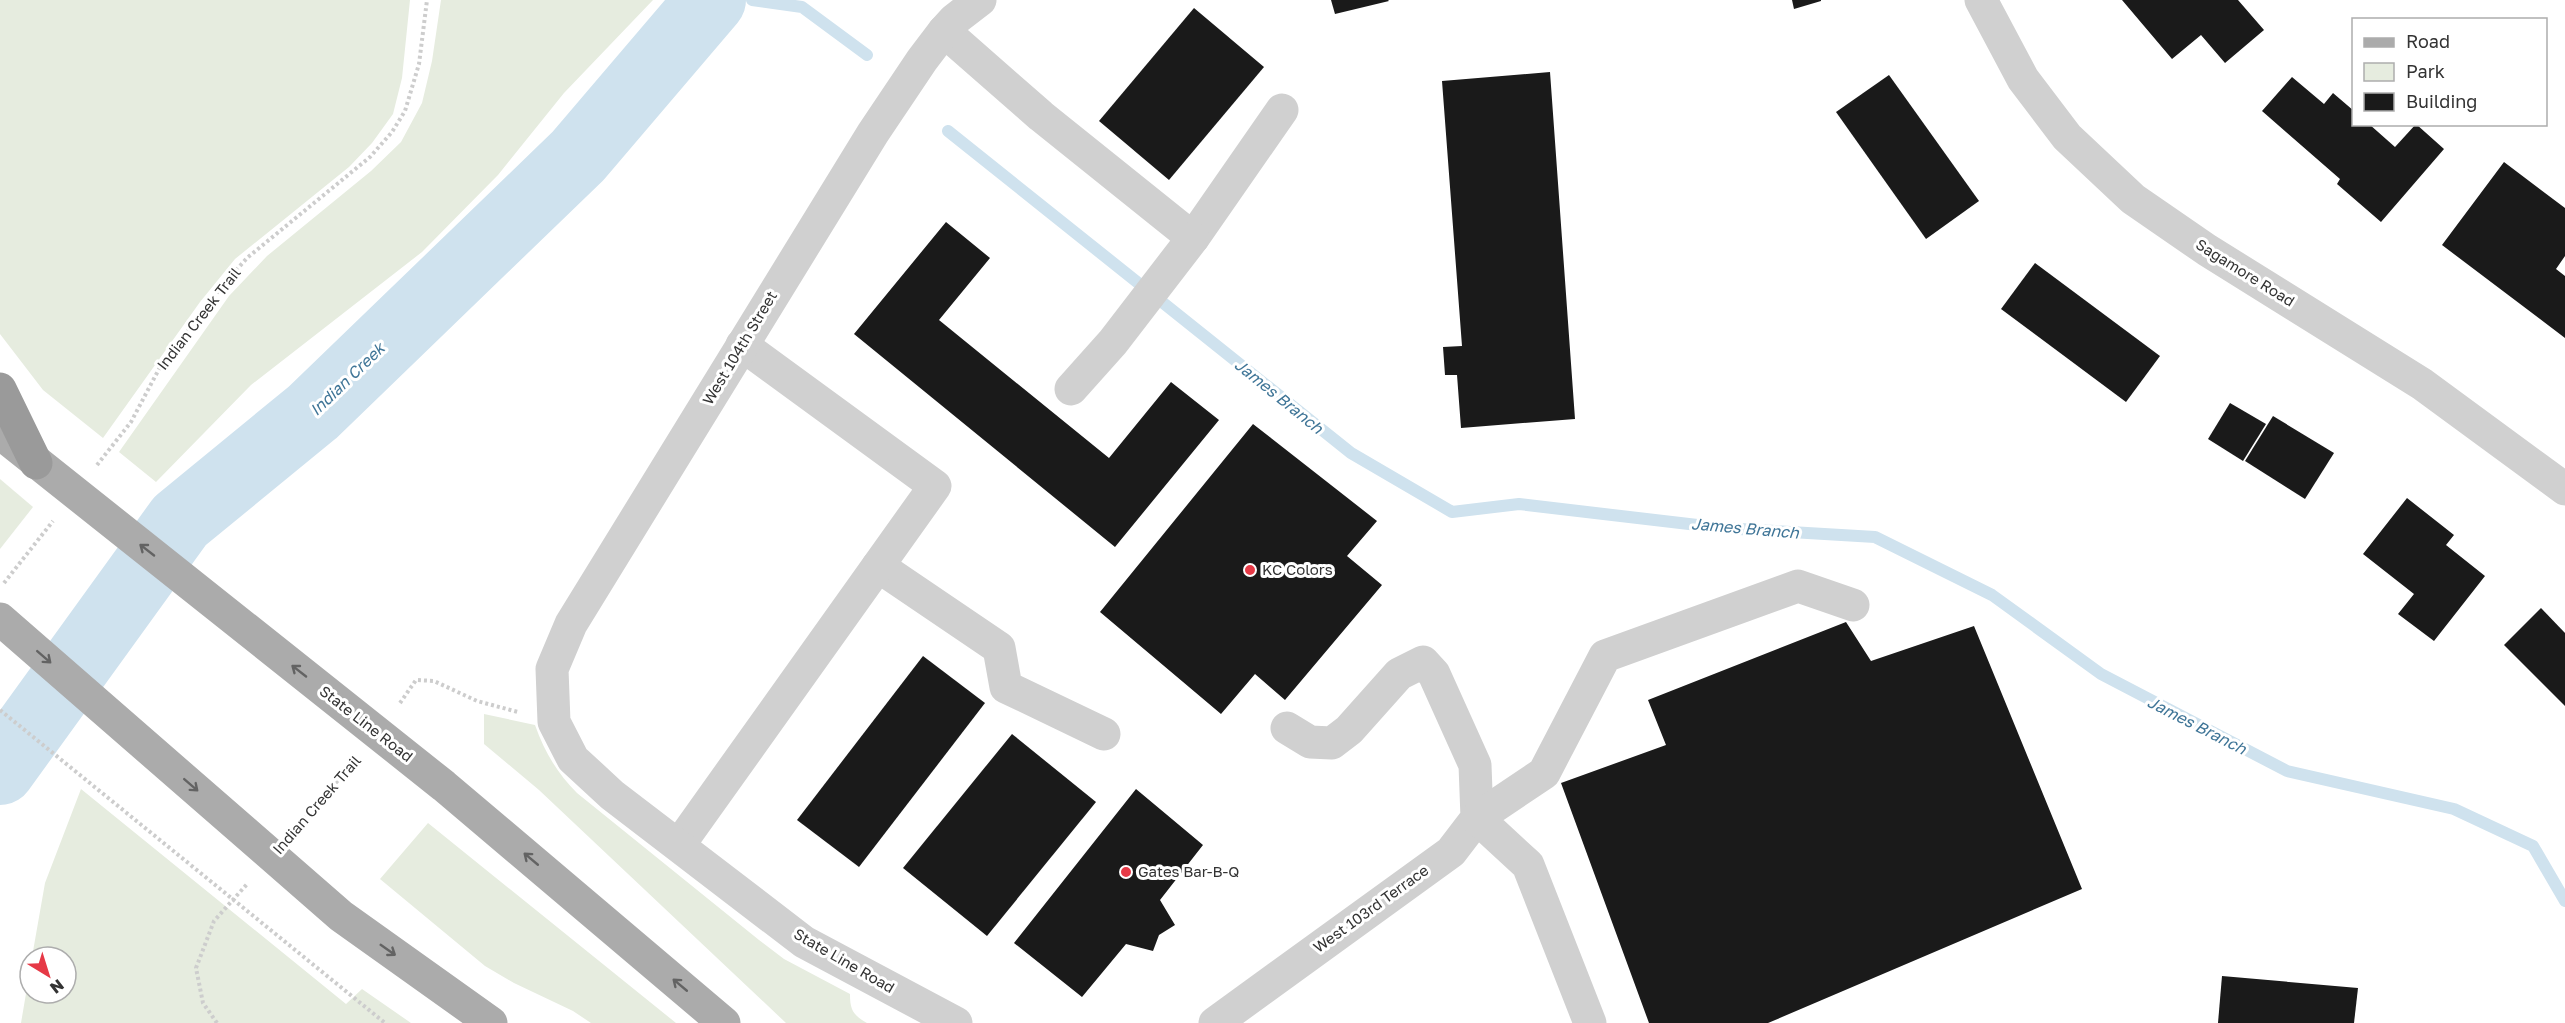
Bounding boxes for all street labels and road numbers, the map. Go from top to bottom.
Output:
street label: Sagamore Road [2193,235,2298,310]
street label: Indian Creek Trail [153,263,244,373]
street label: West 104th Street [698,287,780,408]
street label: State Line Road [317,681,417,765]
street label: Indian Creek Trail [268,751,364,857]
street label: West 103rd Terrace [1309,860,1432,956]
street label: State Line Road [791,924,898,996]

